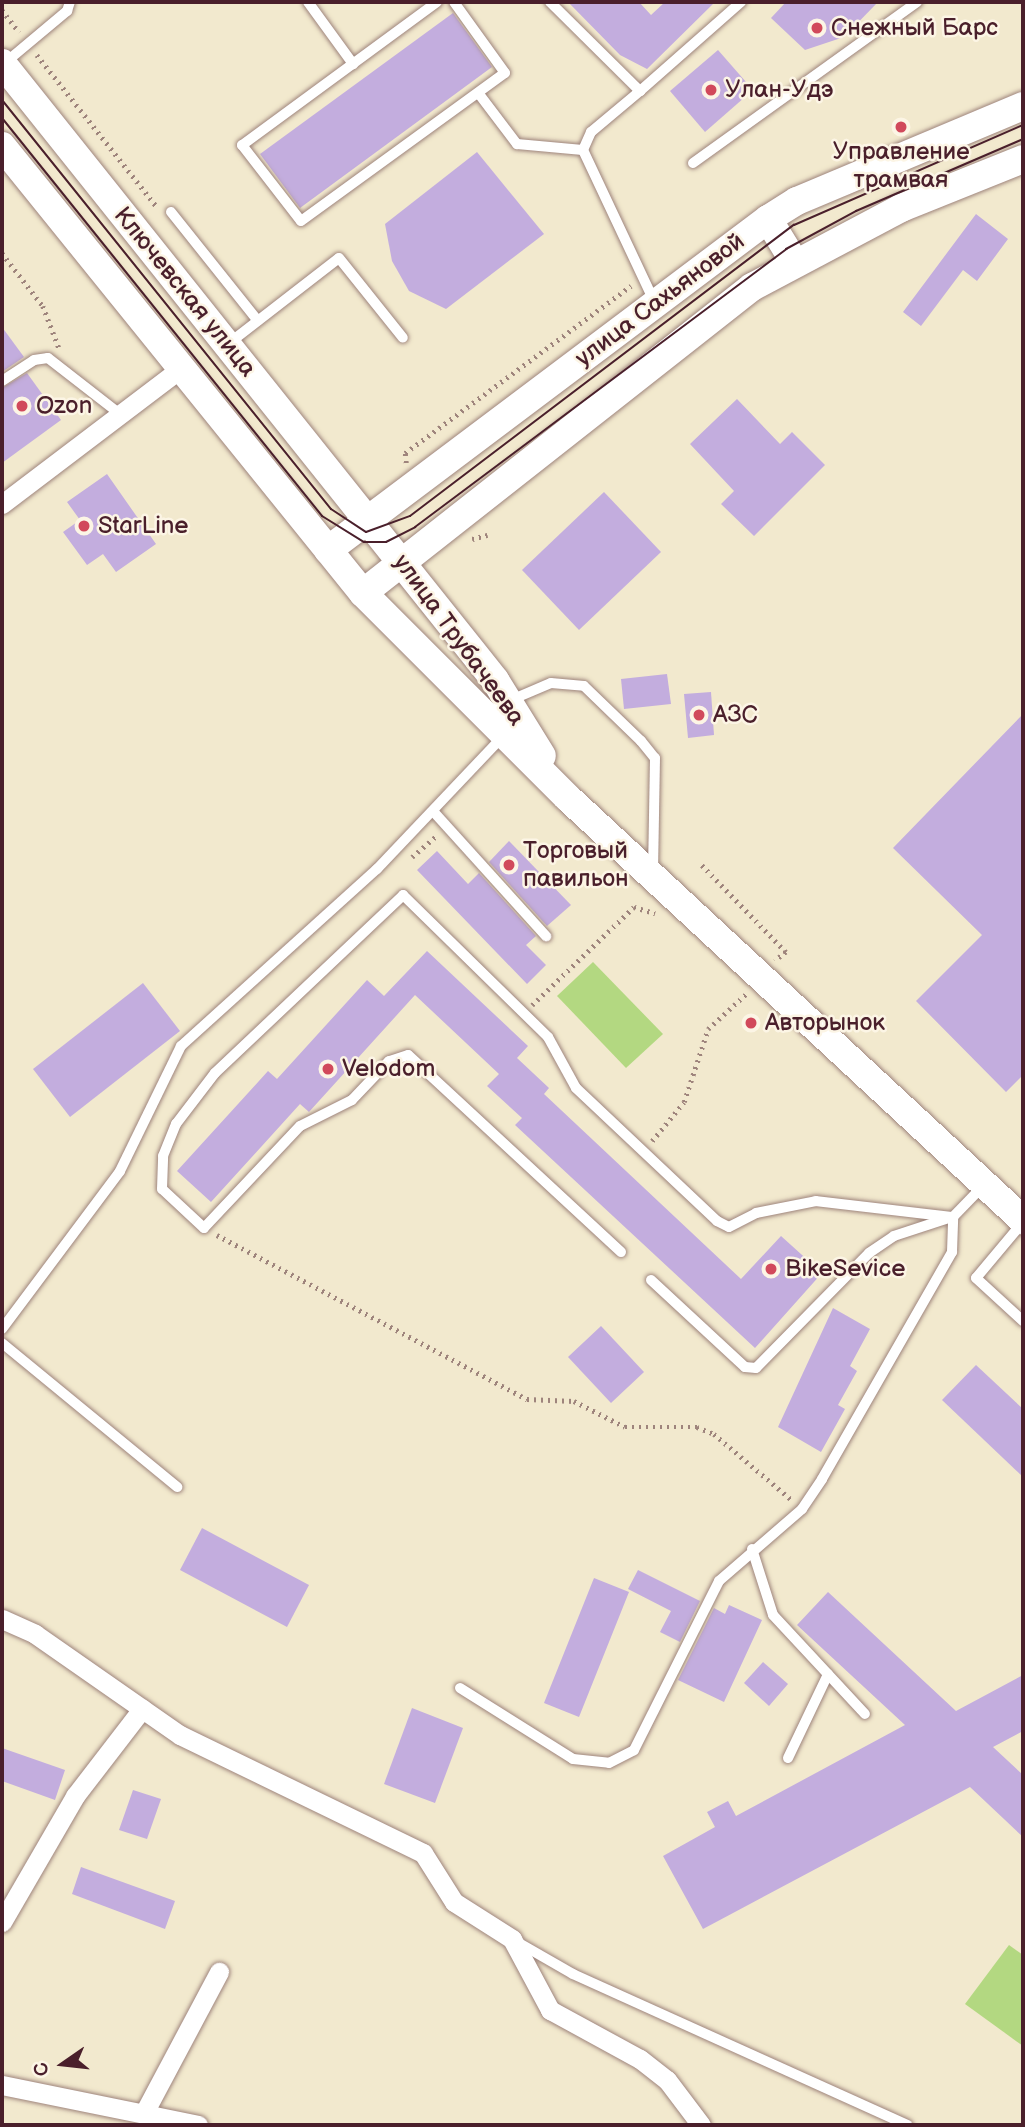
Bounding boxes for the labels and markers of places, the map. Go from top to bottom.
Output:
place label: Снежный Барс [831,14,998,42]
marker: Снежный Барс [809,20,825,36]
place label: Улан-Удэ [725,76,834,104]
marker: Улан-Удэ [703,82,719,98]
marker: Управление трамвая [893,119,909,135]
place label: Управление трамвая [832,138,970,194]
place label: Ozon [36,392,92,420]
marker: Ozon [14,398,30,414]
place label: StarLine [98,512,189,540]
marker: StarLine [76,518,92,534]
place label: АЗС [713,701,758,729]
marker: АЗС [691,707,707,723]
place label: Торговый павильон [523,837,629,893]
marker: Торговый павильон [501,857,517,873]
place label: Авторынок [765,1009,885,1037]
marker: Авторынок [743,1015,759,1031]
place label: Velodom [342,1055,435,1083]
marker: Velodom [320,1061,336,1077]
place label: BikeSevice [785,1255,905,1283]
marker: BikeSevice [763,1261,779,1277]

